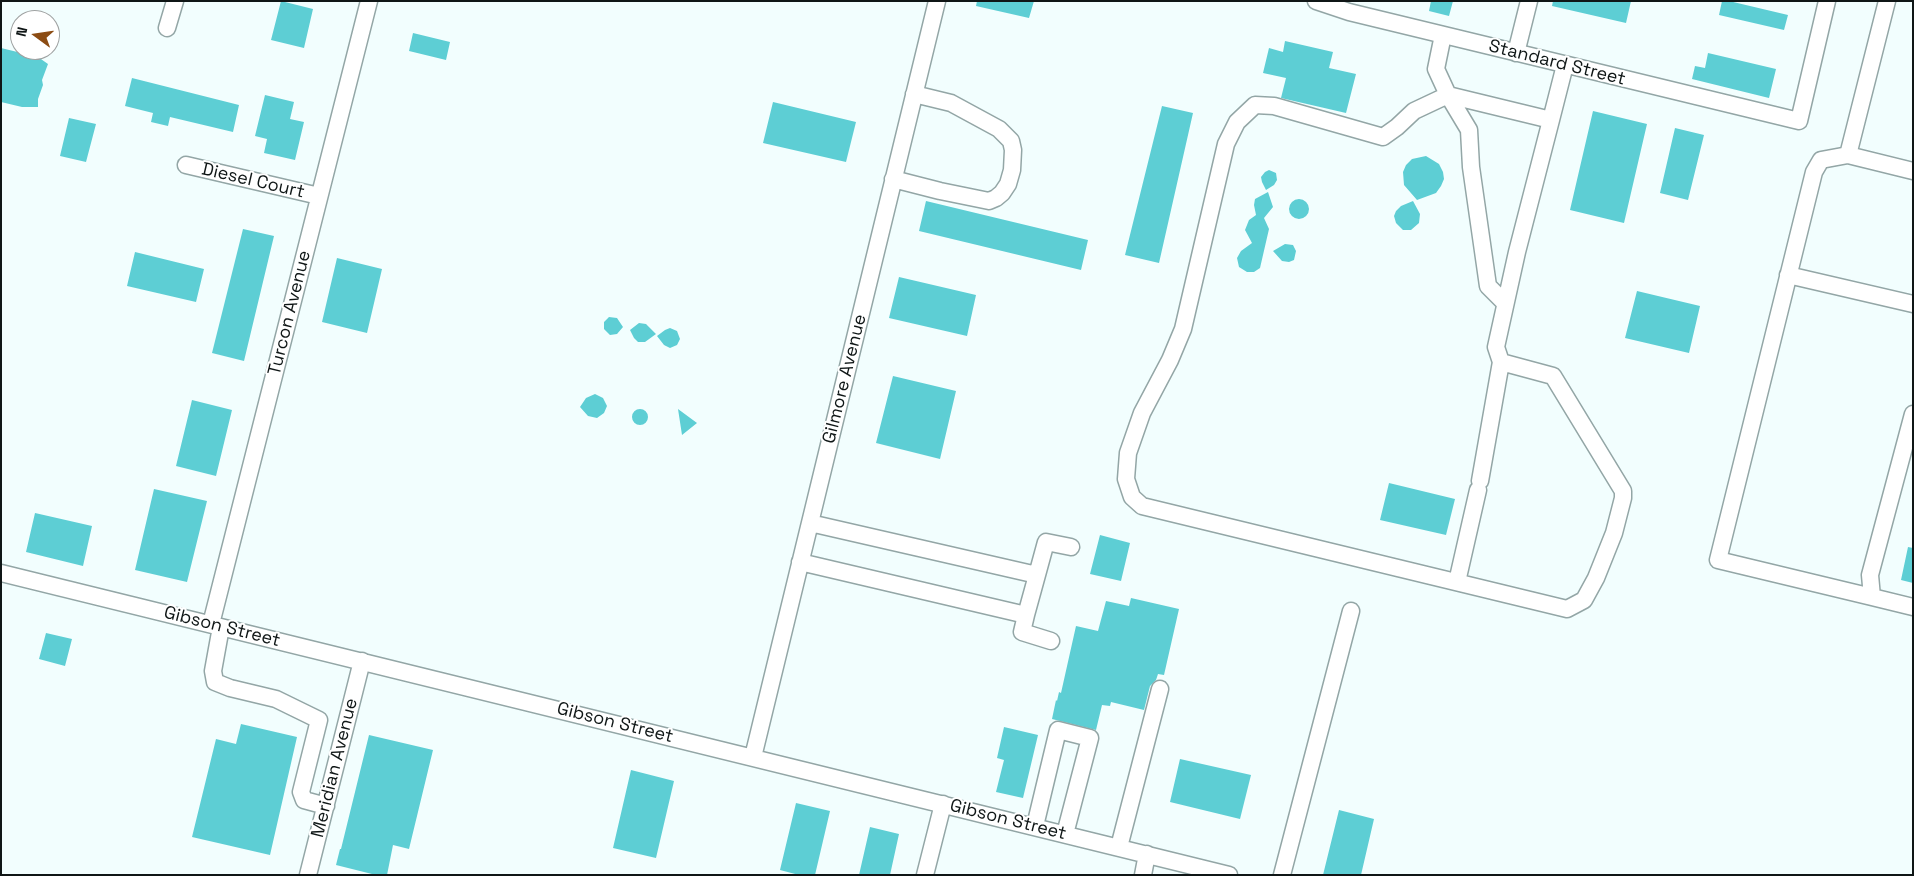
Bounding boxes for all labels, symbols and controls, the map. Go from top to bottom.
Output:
north arrow [10,10,60,60]
text: N [12,25,31,38]
street label: Standard Street [1486,36,1628,90]
street label: Diesel Court [199,159,307,203]
street label: Turcon Avenue [264,248,316,378]
street label: Gilmore Avenue [818,312,872,446]
street label: Gibson Street [162,602,282,652]
street label: Meridian Avenue [307,696,363,840]
street label: Gibson Street [555,698,675,748]
street label: Gibson Street [948,795,1068,845]

